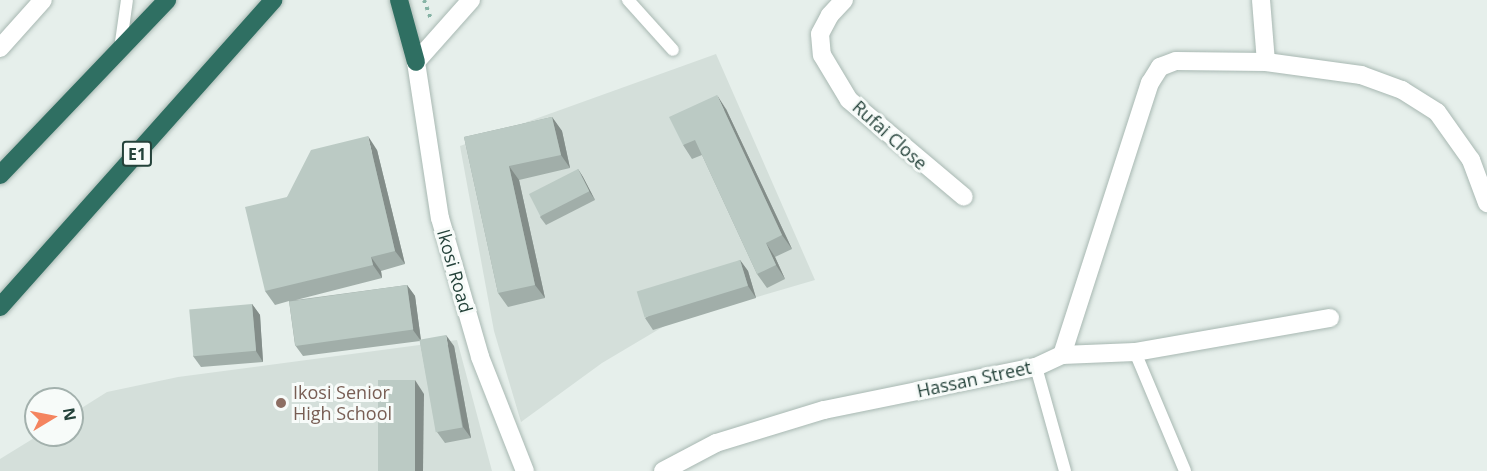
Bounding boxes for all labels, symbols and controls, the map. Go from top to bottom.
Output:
street label: Rufai Close [848,96,932,174]
road number: E1 [120,141,154,167]
street label: Ikosi Road [433,227,477,315]
street label: Hassan Street [915,356,1033,402]
place label: Ikosi Senior High School [293,382,392,424]
north arrow [24,387,84,447]
marker: Ikosi Senior High School [274,396,288,410]
text: N [58,406,82,423]

